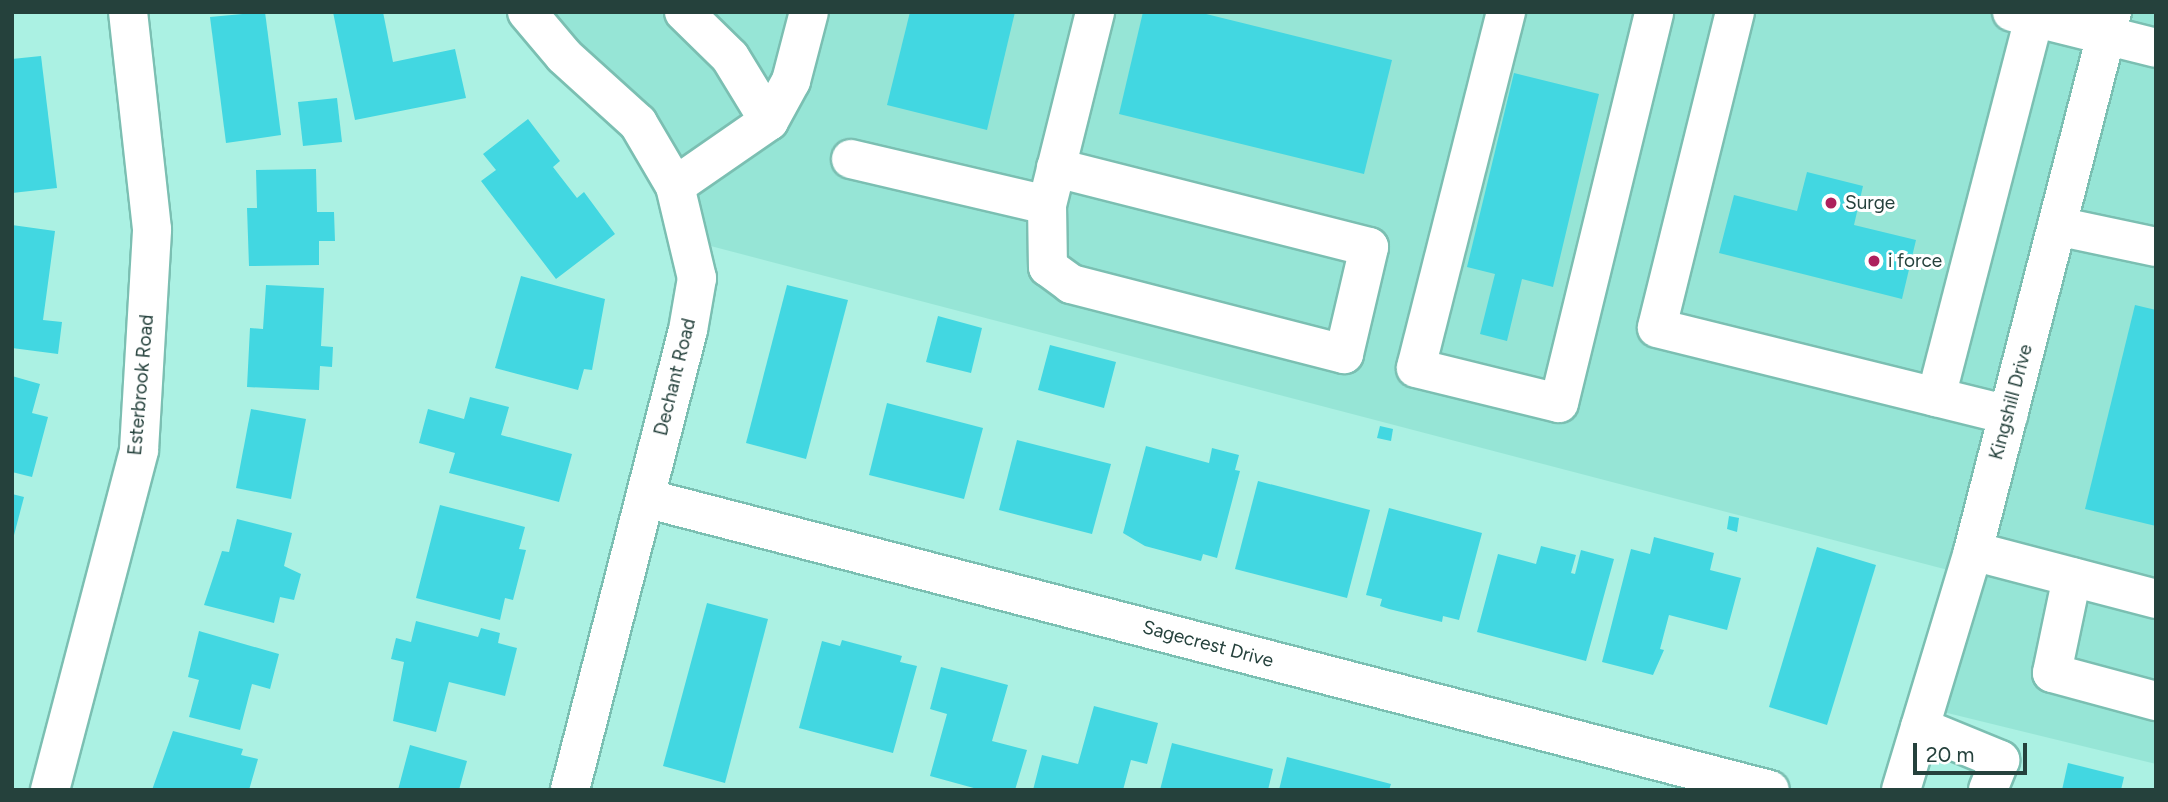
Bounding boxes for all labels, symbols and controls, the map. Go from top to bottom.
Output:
place label: Surge [1845,192,1895,214]
marker: Surge [1823,195,1839,211]
place label: i force [1888,250,1942,272]
marker: i force [1866,253,1882,269]
street label: Esterbrook Road [123,314,159,456]
street label: Dechant Road [649,316,701,438]
street label: Kingshill Drive [1985,342,2037,462]
street label: Sagecrest Drive [1140,616,1276,672]
scale bar [1916,728,2030,772]
text: 20 m [1926,742,1974,767]

